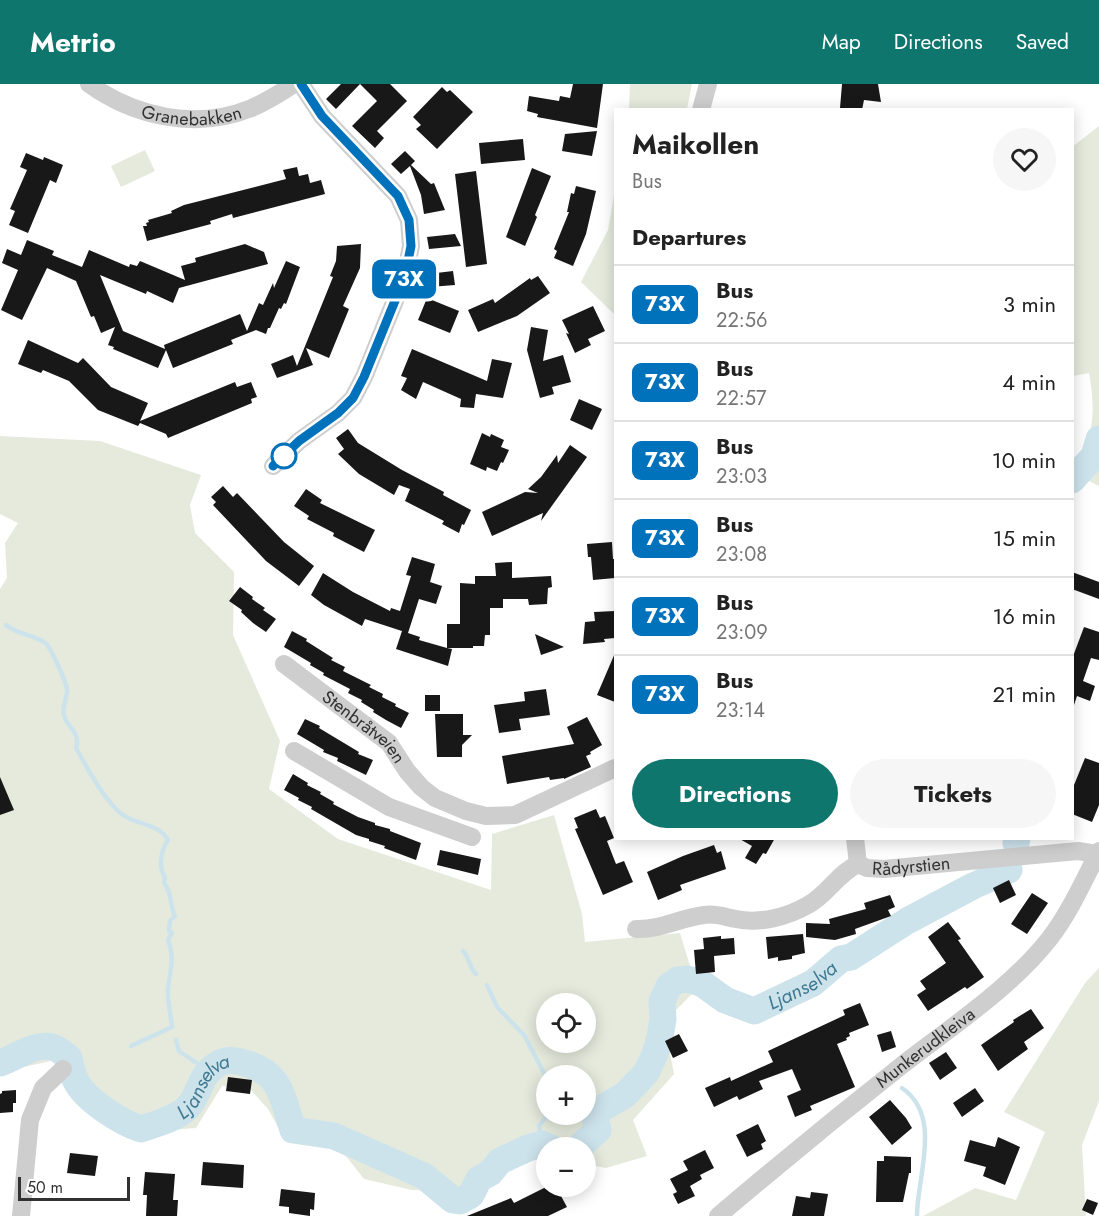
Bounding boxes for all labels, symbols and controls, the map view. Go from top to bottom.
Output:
text: Metrio [30,22,116,63]
text: Map [822,27,861,57]
text: Directions [894,27,983,57]
text: Saved [1016,27,1069,57]
street label: Granebakken [138,98,245,132]
text: Maikollen [632,124,759,165]
button: heart [993,128,1056,191]
text: Bus [632,167,662,196]
text: Departures [632,221,746,253]
line badge: 73X [370,260,438,298]
text: 73X [384,264,424,294]
text: Bus [716,274,753,306]
text: 3 min [1003,288,1056,320]
text: 73X [645,289,685,319]
text: 22:56 [716,306,768,335]
text: Bus [716,352,753,384]
text: 4 min [1002,366,1056,398]
text: 73X [645,367,685,397]
text: 22:57 [716,384,767,413]
text: Bus [716,430,753,462]
unlabelled marker [271,443,297,469]
text: 10 min [992,444,1056,476]
text: 73X [645,445,685,475]
text: 23:03 [716,462,767,491]
text: Bus [716,508,753,540]
text: 15 min [993,522,1056,554]
text: 73X [645,523,685,553]
text: 23:08 [716,540,767,569]
text: Bus [716,586,753,618]
text: 16 min [992,600,1056,632]
text: 73X [645,601,685,631]
text: 23:09 [716,618,768,647]
text: Bus [716,664,753,696]
text: 21 min [993,678,1056,710]
text: 73X [645,679,685,709]
street label: Stenbråtveien [317,684,412,769]
text: 23:14 [716,696,765,725]
button: Directions [632,759,838,828]
button: Tickets [850,759,1056,828]
street label: Rådyrstien [871,850,951,882]
water label: Ljanselva [763,954,844,1017]
map controls [536,993,596,1197]
button: locate [536,993,596,1053]
street label: Munkerudkleiva [870,1001,981,1094]
water label: Ljanselva [170,1046,233,1126]
button: + [536,1065,596,1125]
button: − [536,1137,596,1197]
scale bar [18,1174,130,1202]
text: 50 m [27,1176,63,1199]

